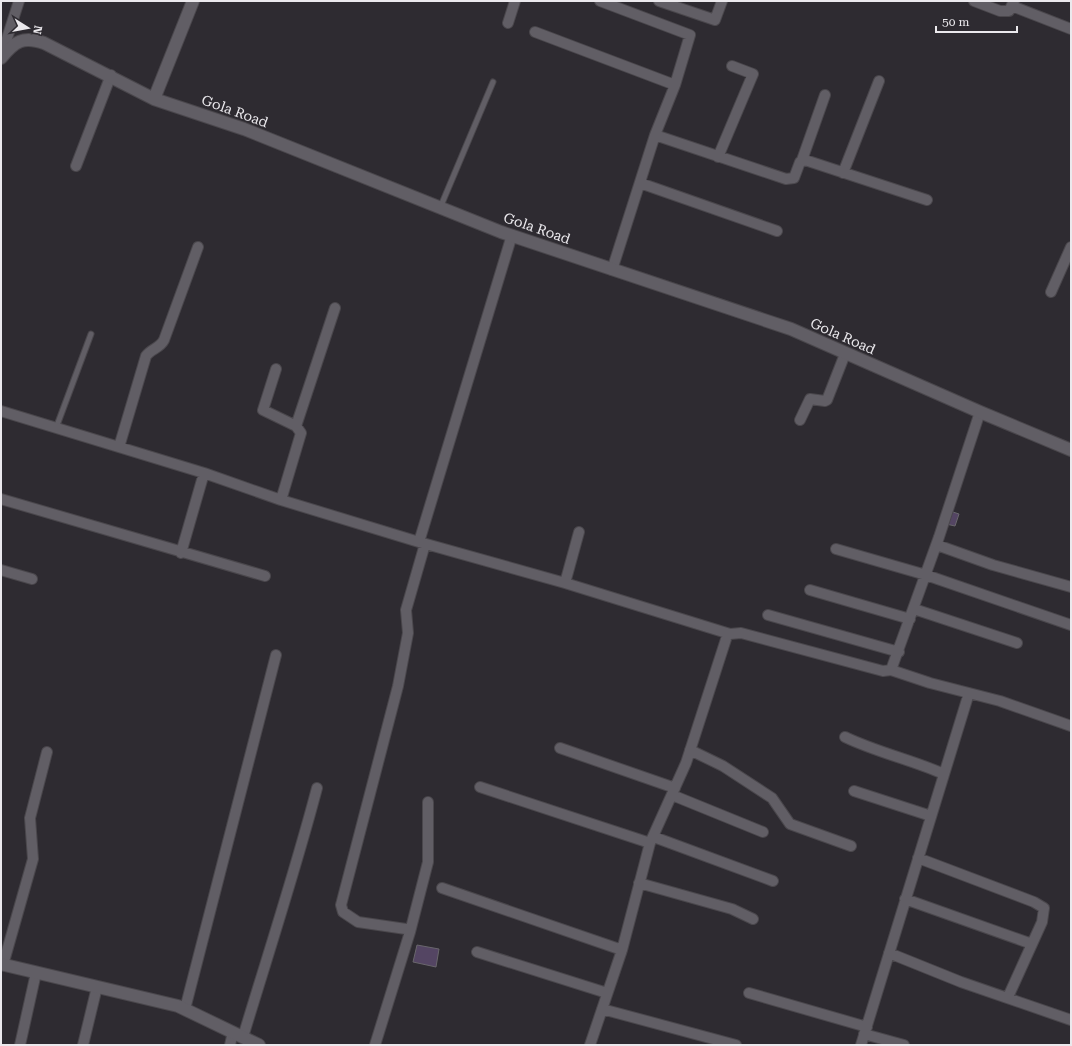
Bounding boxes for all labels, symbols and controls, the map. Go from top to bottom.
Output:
north arrow [8,8,48,48]
scale bar [936,8,1017,34]
text: 50 m [942,15,969,29]
text: N [30,24,45,36]
street label: Gola Road [200,92,270,130]
street label: Gola Road [501,209,573,247]
street label: Gola Road [808,315,878,357]

